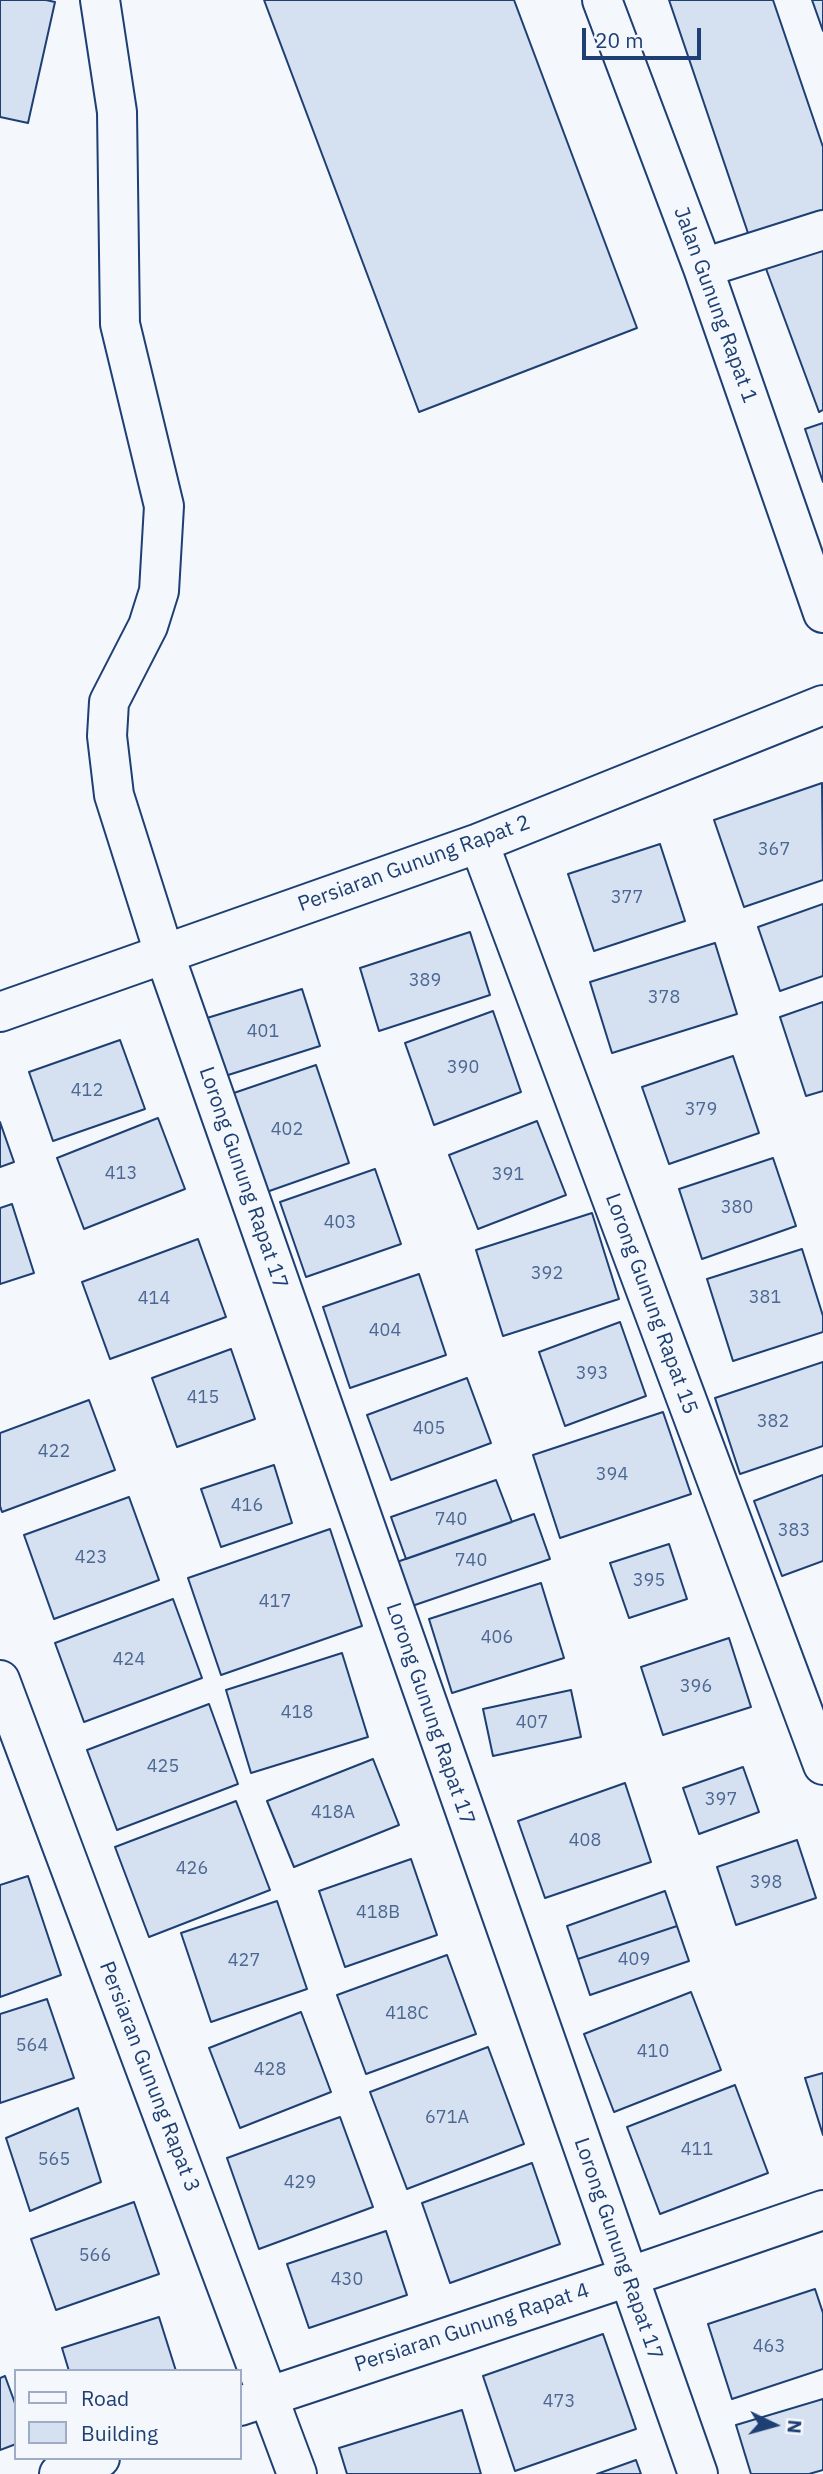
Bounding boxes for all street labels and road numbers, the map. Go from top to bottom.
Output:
street label: Jalan Gunung Rapat 1 [668,204,762,406]
street label: Persiaran Gunung Rapat 2 [295,810,533,918]
street label: Lorong Gunung Rapat 17 [193,1064,293,1292]
street label: Lorong Gunung Rapat 15 [599,1190,703,1418]
street label: Lorong Gunung Rapat 17 [380,1600,480,1828]
street label: Persiaran Gunung Rapat 3 [93,1958,205,2196]
street label: Lorong Gunung Rapat 17 [568,2135,668,2363]
street label: Persiaran Gunung Rapat 4 [352,2278,592,2378]

